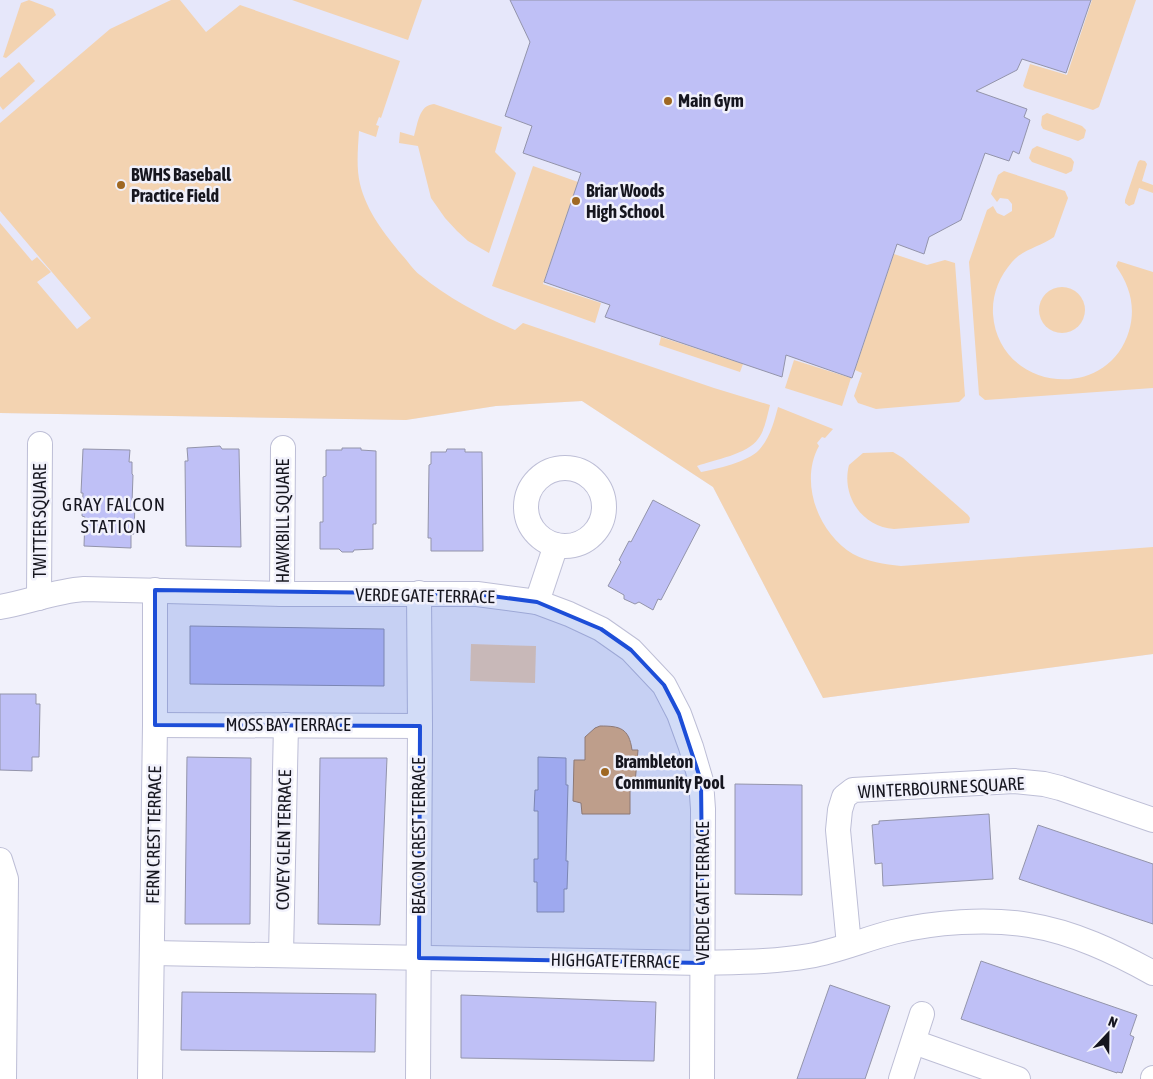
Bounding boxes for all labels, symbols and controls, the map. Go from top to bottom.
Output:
place label: Main Gym [678,90,744,111]
marker: Main Gym [662,95,674,107]
place label: BWHS Baseball Practice Field [131,164,231,206]
marker: BWHS Baseball Practice Field [115,179,127,191]
place label: Briar Woods High School [586,180,665,222]
marker: Briar Woods High School [570,195,582,207]
street label: HAWKBILL SQUARE [272,458,293,583]
street label: TWITTER SQUARE [29,463,50,578]
district label: GRAY FALCON STATION [62,493,166,537]
street label: VERDE GATE TERRACE [355,584,495,607]
street label: MOSS BAY TERRACE [225,714,351,735]
place label: Brambleton Community Pool [615,751,725,793]
street label: BEACON CREST TERRACE [408,757,429,915]
street label: FERN CREST TERRACE [142,766,165,904]
marker: Brambleton Community Pool [599,766,611,778]
street label: COVEY GLEN TERRACE [272,769,295,910]
street label: WINTERBOURNE SQUARE [857,773,1025,802]
street label: VERDE GATE TERRACE [692,821,713,961]
street label: HIGHGATE TERRACE [550,949,680,972]
north arrow [1083,1009,1133,1059]
text: N [1106,1013,1120,1031]

